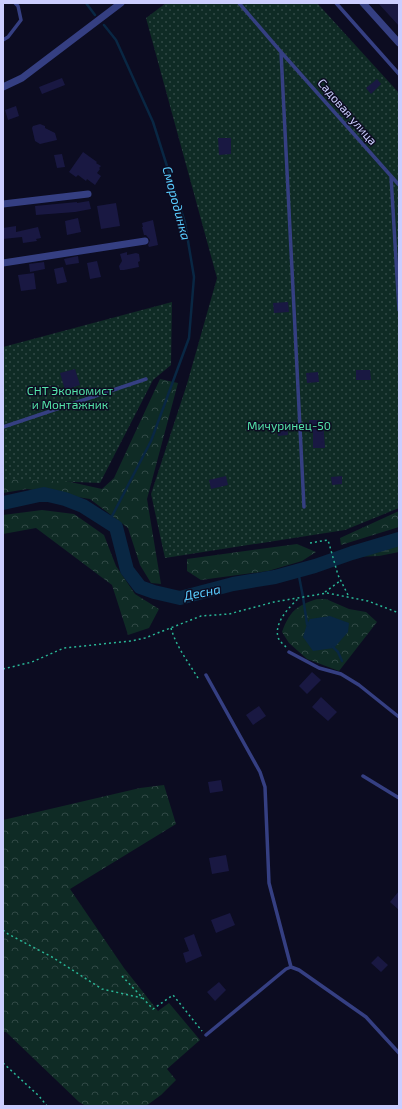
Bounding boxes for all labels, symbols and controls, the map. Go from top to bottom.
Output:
street label: Садовая улица [314,75,380,148]
water label: Смородинка [159,164,195,242]
park label: СНТ Экономист и Монтажник [27,383,113,411]
park label: Мичуринец-50 [247,418,331,433]
water label: Десна [181,581,222,604]

